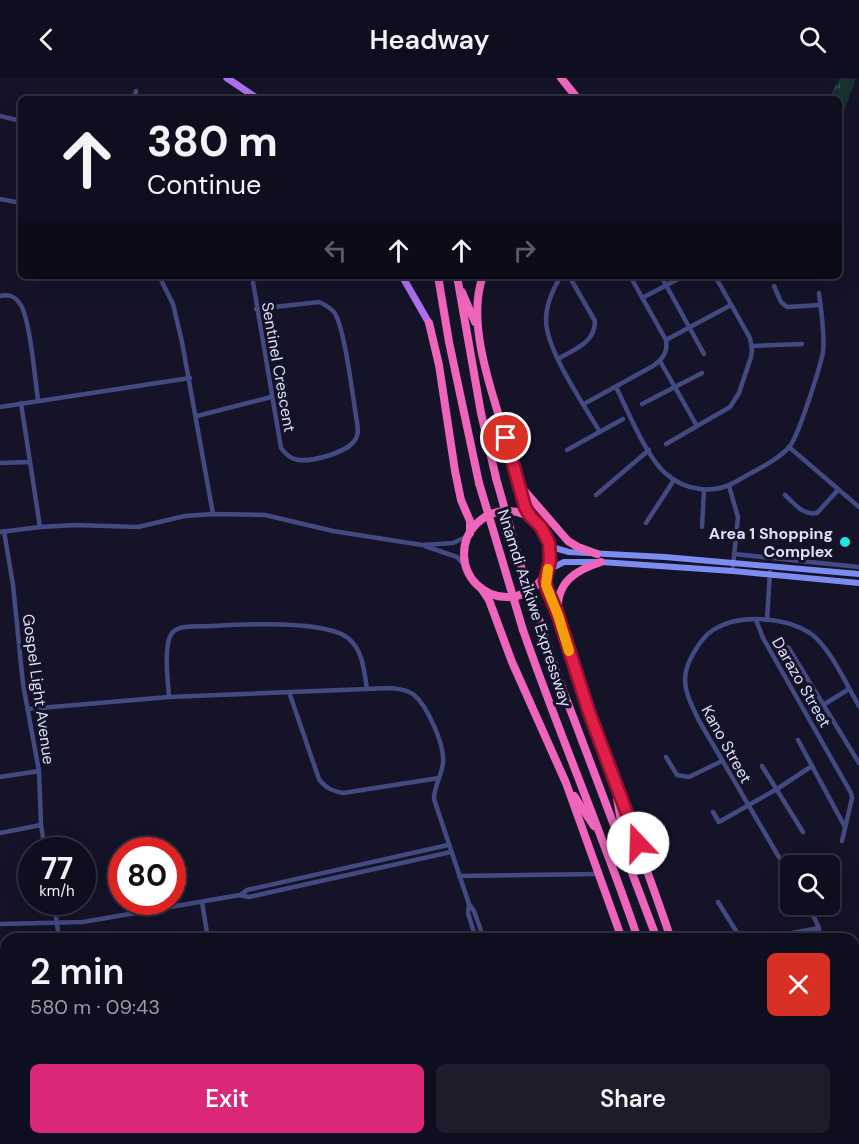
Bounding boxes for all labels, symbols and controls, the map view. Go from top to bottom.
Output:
text: Headway [370,22,489,57]
icon: back [30,23,63,56]
icon: search [796,23,829,56]
text: 380 m [147,114,278,169]
icon: ahead [48,120,126,198]
text: Continue [147,167,261,202]
icon: left [319,234,352,267]
icon: ahead [382,234,415,267]
icon: ahead [445,234,478,267]
icon: right [508,234,541,267]
street label: Sentinel Crescent [257,300,300,434]
pin [480,412,531,463]
icon: arrive [489,421,522,454]
street label: Nnamdi Azikiwe Expressway [493,506,577,710]
place label: Area 1 Shopping Complex [709,523,833,562]
marker: Area 1 Shopping Complex [838,535,852,549]
street label: Gospel Light Avenue [18,612,59,766]
street label: Darazo Street [767,633,836,731]
street label: Kano Street [697,702,757,787]
position arrow [606,811,670,875]
speed limit sign: 80 [108,837,186,915]
text: 77 [41,849,73,888]
map controls [780,855,840,915]
button: search [780,855,840,915]
text: km/h [39,881,75,901]
text: 2 min [30,948,124,995]
button: close [767,953,830,1016]
text: 580 m · 09:43 [30,994,160,1020]
button: Exit [30,1064,424,1133]
button: Share [436,1064,830,1133]

